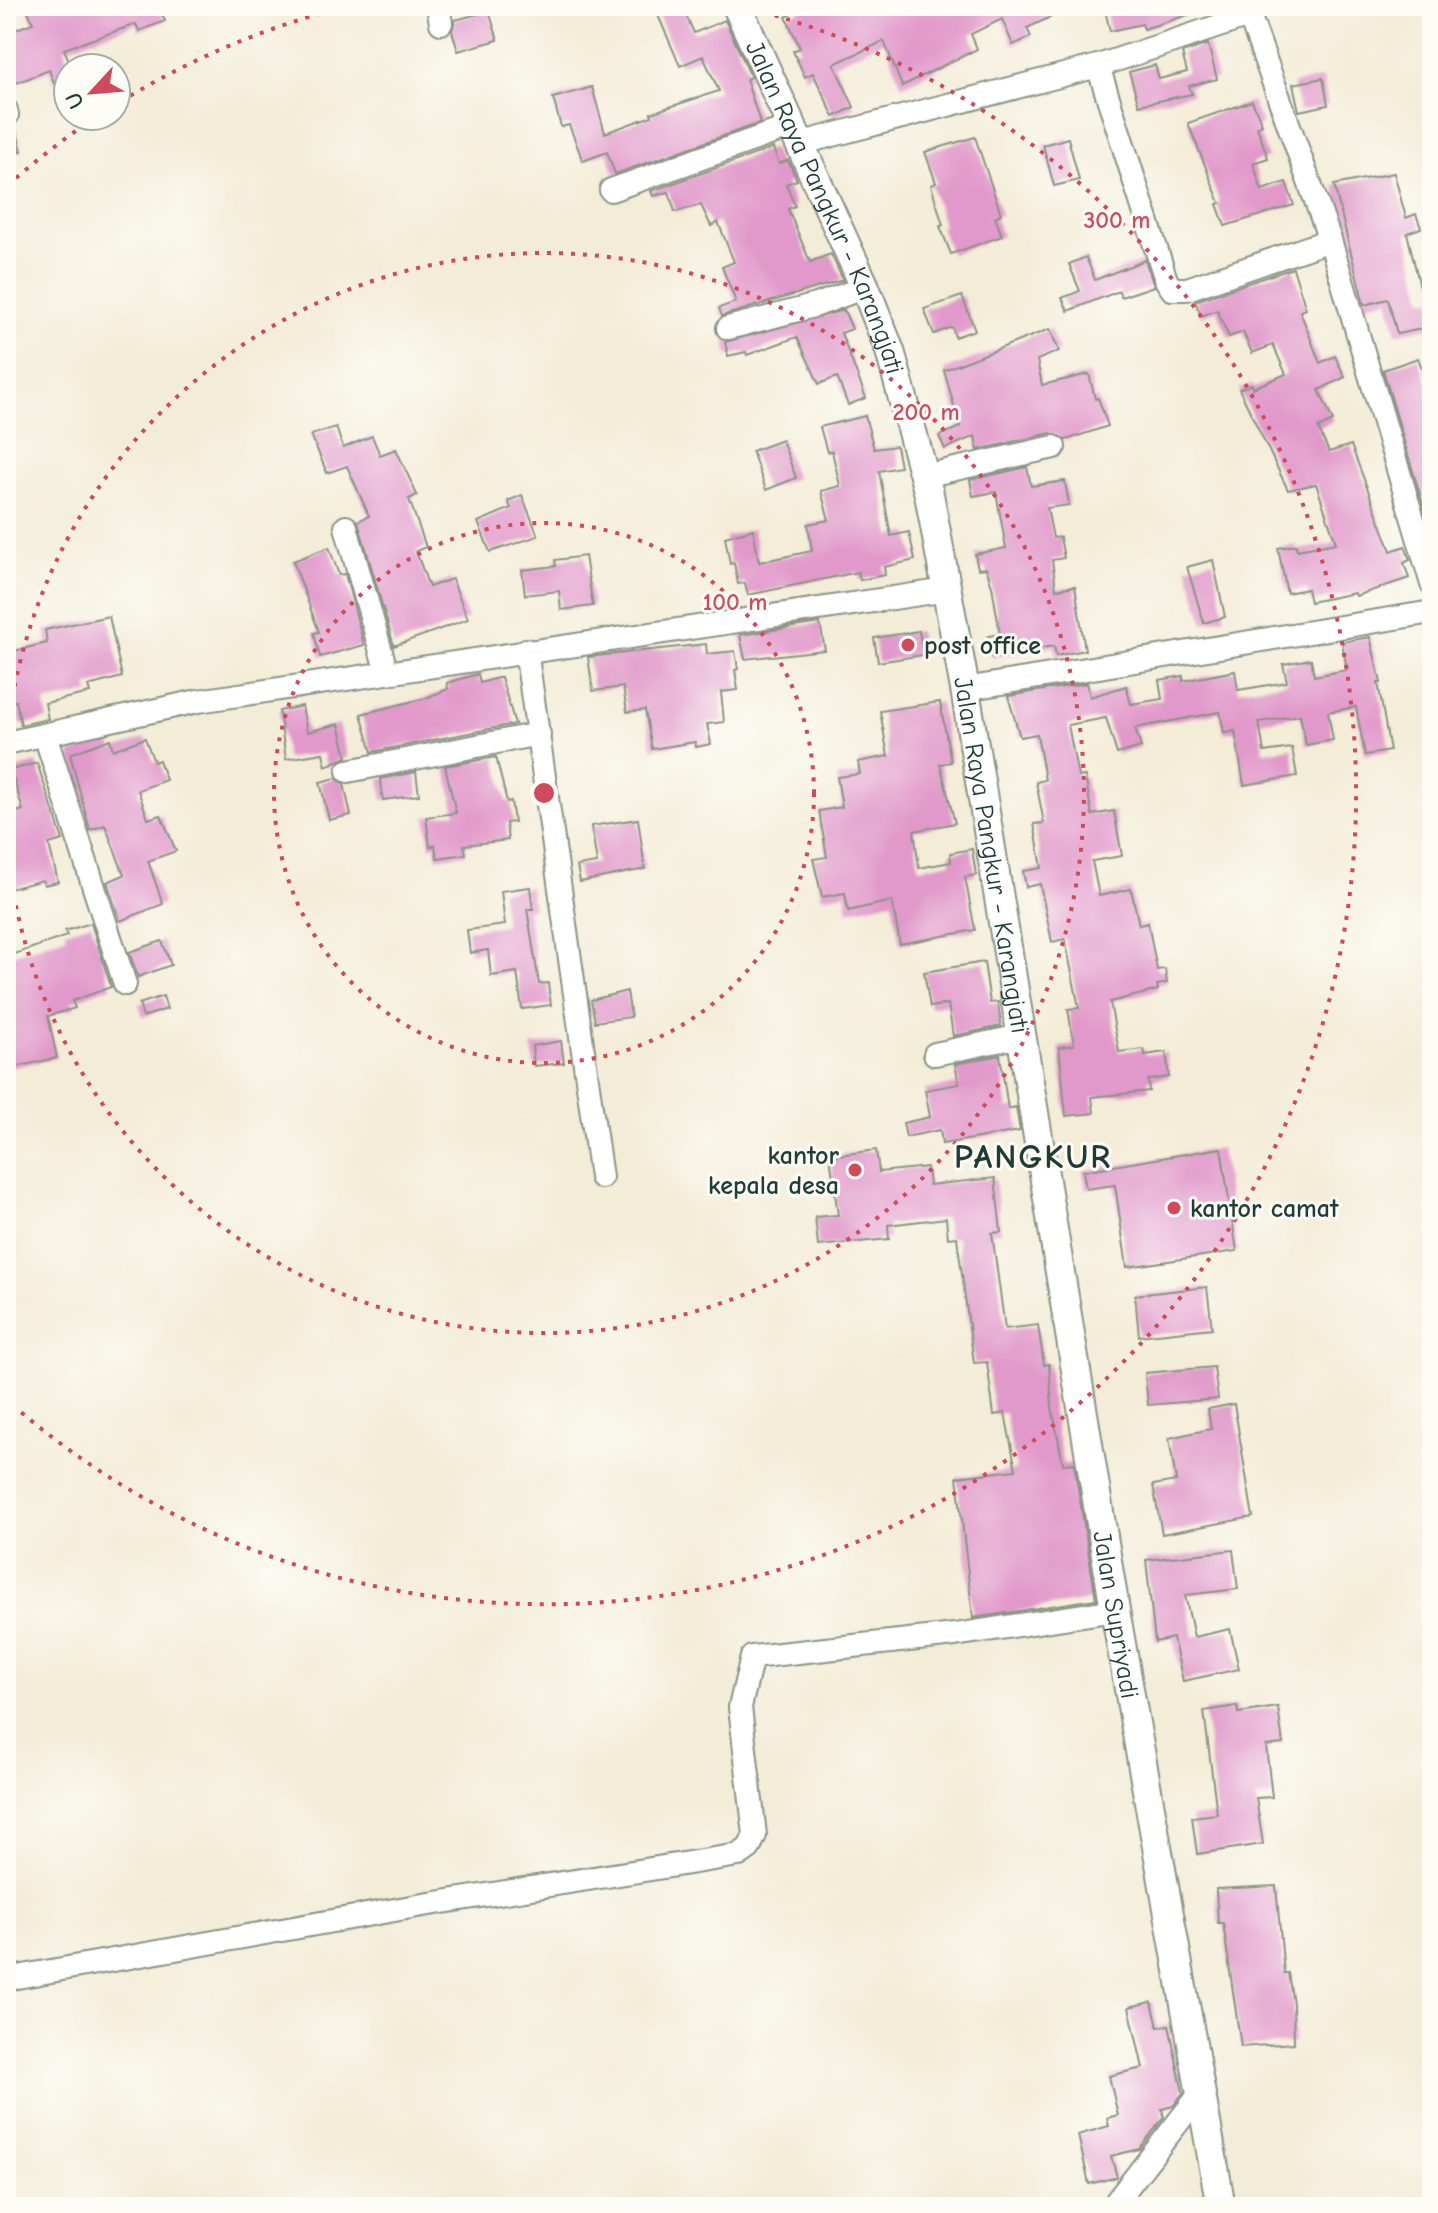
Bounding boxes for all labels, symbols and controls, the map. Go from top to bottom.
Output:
street label: Jalan Raya Pangkur - Karangjati [739,36,910,377]
north arrow [52,52,132,132]
text: U [60,88,90,113]
text: 300 m [1084,206,1150,234]
text: 200 m [892,398,960,426]
text: 100 m [703,588,767,616]
place label: post office [924,631,1041,661]
marker: post office [899,636,917,654]
street label: Jalan Raya Pangkur - Karangjati [947,674,1035,1035]
centre of rings [530,779,558,807]
district label: PANGKUR [954,1137,1112,1177]
place label: kantor kepala desa [708,1141,840,1201]
marker: kantor kepala desa [846,1161,864,1179]
place label: kantor camat [1190,1194,1339,1224]
marker: kantor camat [1165,1199,1183,1217]
street label: Jalan Supriyadi [1086,1529,1144,1701]

